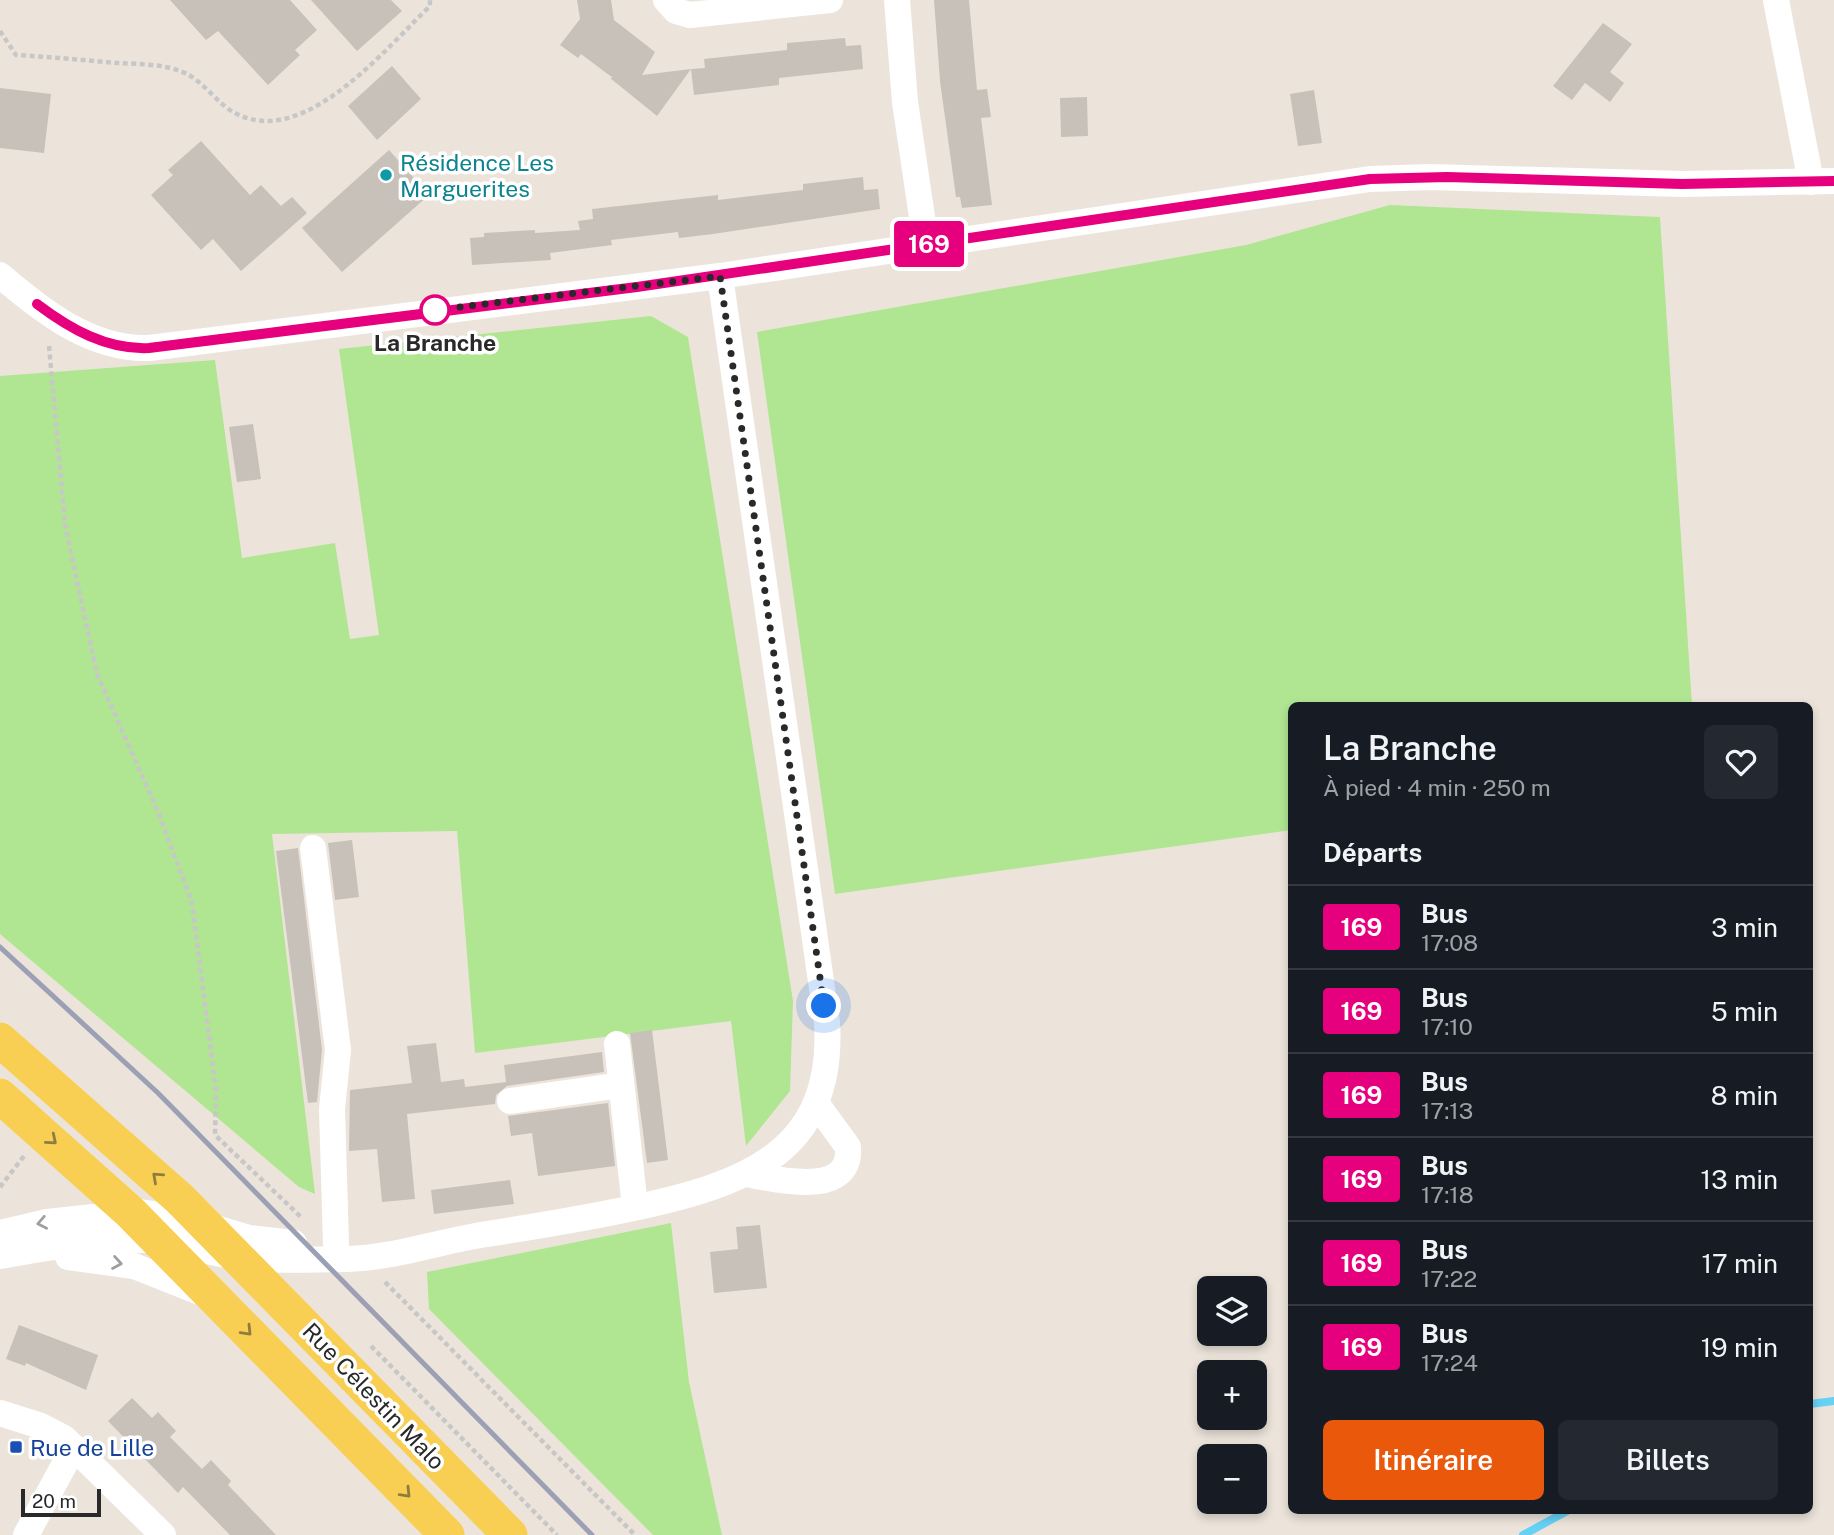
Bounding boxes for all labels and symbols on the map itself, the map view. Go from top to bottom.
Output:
place label: Résidence Les Marguerites [400,149,554,202]
marker: Résidence Les Marguerites [378,167,394,183]
line badge: 169 [889,221,969,267]
marker: La Branche [420,295,450,325]
place label: La Branche [374,329,496,356]
your location [806,988,841,1023]
one-way arrow [44,1132,57,1145]
one-way arrow [152,1173,165,1185]
one-way arrow [36,1215,48,1230]
one-way arrow [111,1254,123,1269]
street label: Rue Célestin Malo [297,1317,451,1475]
one-way arrow [238,1322,251,1335]
place label: Rue de Lille [30,1434,154,1461]
marker: Rue de Lille [8,1439,24,1455]
one-way arrow [398,1485,411,1498]
scale bar [21,1486,102,1518]

